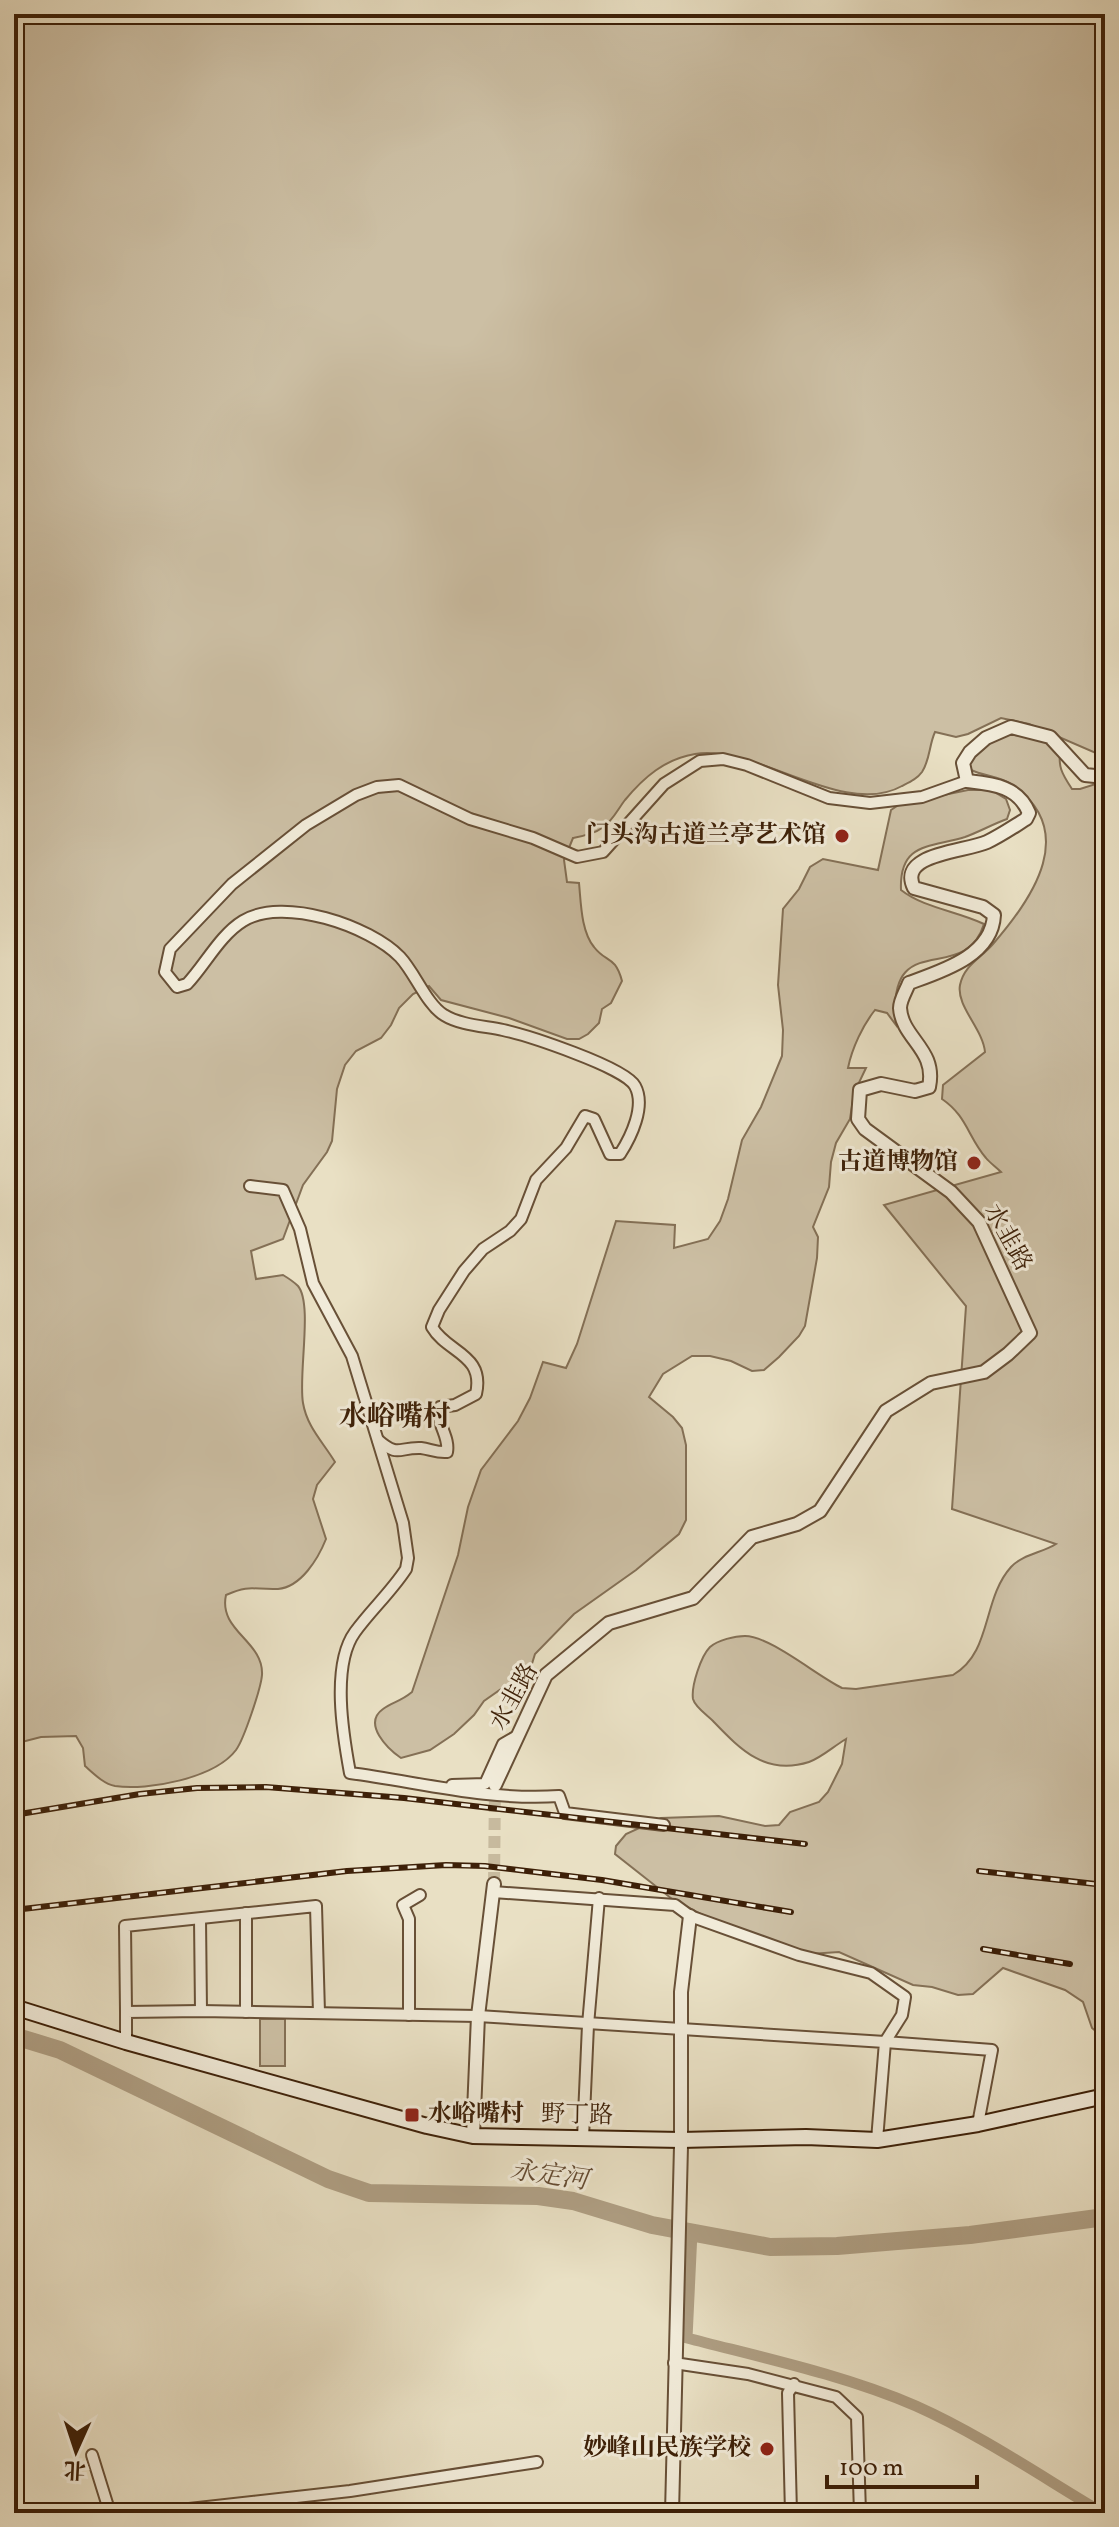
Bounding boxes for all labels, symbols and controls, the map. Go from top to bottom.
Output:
place label: 门头沟古道兰亭艺术馆 [586,819,826,853]
marker: 门头沟古道兰亭艺术馆 [833,827,851,845]
place label: 古道博物馆 [838,1146,958,1180]
marker: 古道博物馆 [965,1154,983,1172]
street label: 水韭路 [975,1198,1039,1278]
district label: 水峪嘴村 [339,1398,451,1437]
street label: 水韭路 [483,1657,547,1737]
place label: 水峪嘴村 [428,2098,524,2132]
street label: 野丁路 [541,2098,613,2134]
marker: 水峪嘴村 [403,2106,421,2124]
water label: 永定河 [508,2153,594,2200]
north arrow [36,2411,116,2491]
place label: 妙峰山民族学校 [583,2432,751,2466]
scale bar [827,2439,977,2489]
marker: 妙峰山民族学校 [758,2440,776,2458]
text: 北 [63,2452,87,2485]
text: 100 m [839,2452,904,2486]

